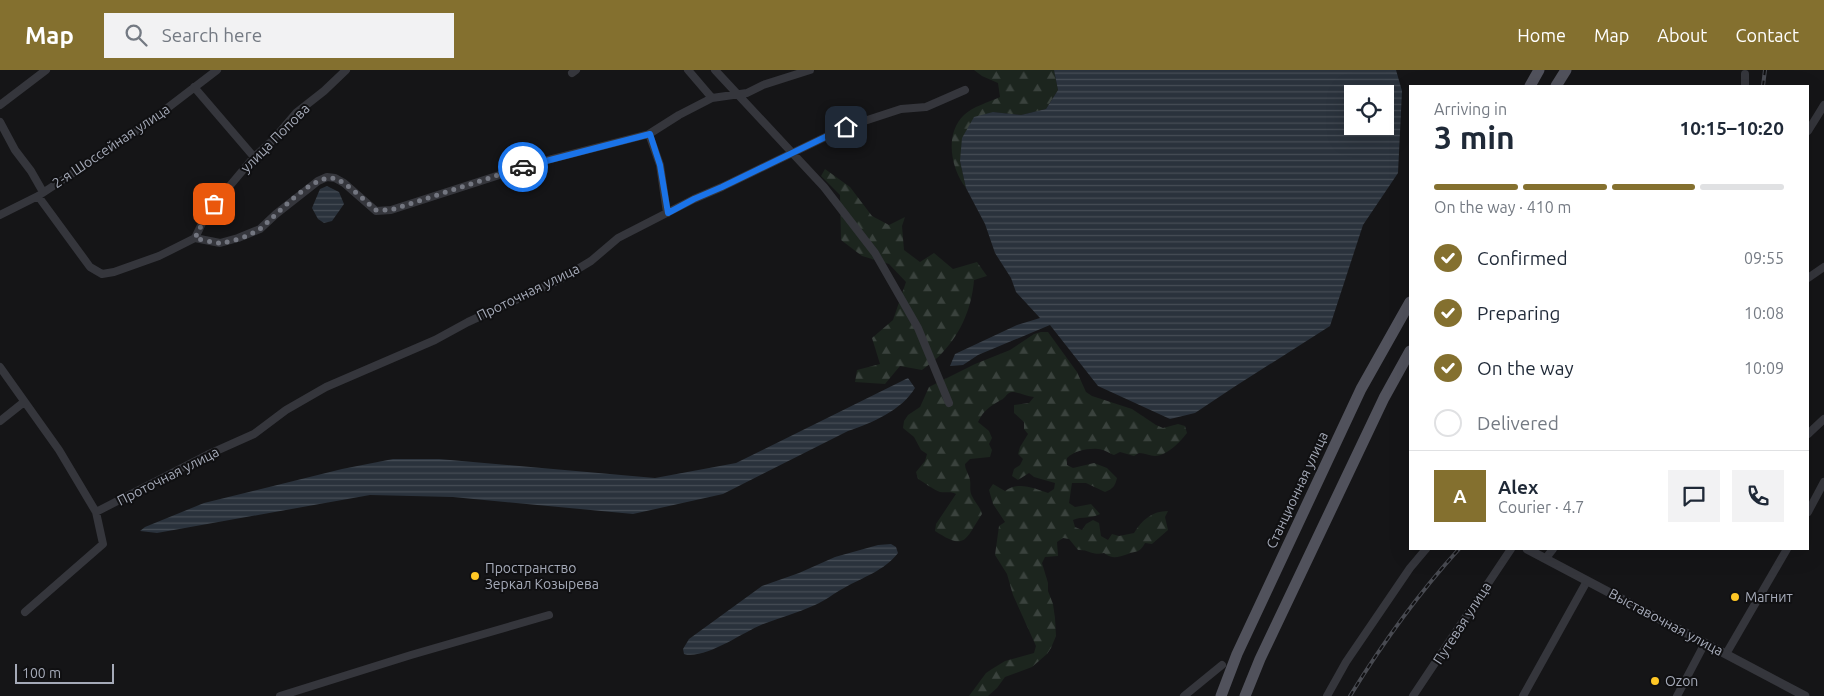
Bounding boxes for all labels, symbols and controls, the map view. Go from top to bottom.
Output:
search box [104,13,454,58]
icon: search [122,21,150,49]
text: Map [25,22,74,49]
text: Search here [162,24,262,46]
text: Home [1517,25,1566,45]
text: Map [1594,25,1629,45]
text: About [1657,25,1707,45]
text: Contact [1735,25,1799,45]
map controls [1344,85,1394,135]
button: locate [1344,85,1394,135]
street label: улица Попова [237,100,313,176]
text: Arriving in [1434,100,1507,118]
street label: 2-я Шоссейная улица [49,101,173,191]
pin [825,106,867,148]
icon: home [832,113,860,141]
text: 10:15–10:20 [1679,117,1784,139]
text: 3 min [1434,119,1515,155]
courier [498,142,548,192]
icon: car [509,153,537,181]
pin [193,183,235,225]
icon: bag [200,190,228,218]
text: On the way · 410 m [1434,198,1571,216]
icon: check [1434,244,1462,272]
text: Confirmed [1477,247,1568,269]
text: 09:55 [1744,249,1784,267]
street label: Проточная улица [474,260,582,324]
icon: check [1434,299,1462,327]
text: Preparing [1477,302,1561,324]
text: 10:08 [1744,304,1784,322]
icon: check [1434,354,1462,382]
text: On the way [1477,357,1574,379]
text: 10:09 [1744,359,1784,377]
text: Delivered [1477,412,1559,434]
street label: Станционная улица [1263,429,1331,551]
street label: Проточная улица [114,443,222,509]
button: chat [1668,470,1720,522]
button: phone [1732,470,1784,522]
text: Alex [1498,476,1538,498]
text: A [1453,485,1467,507]
text: Courier · 4.7 [1498,498,1584,516]
place label: Пространство Зеркал Козырева [485,560,599,592]
marker: Пространство Зеркал Козырева [469,570,481,582]
street label: Путевая улица [1430,579,1494,667]
street label: Выставочная улица [1606,585,1726,659]
place label: Магнит [1745,589,1793,605]
marker: Магнит [1729,591,1741,603]
scale bar [15,661,114,684]
text: 100 m [22,665,61,681]
place label: Ozon [1665,673,1698,689]
marker: Ozon [1649,675,1661,687]

